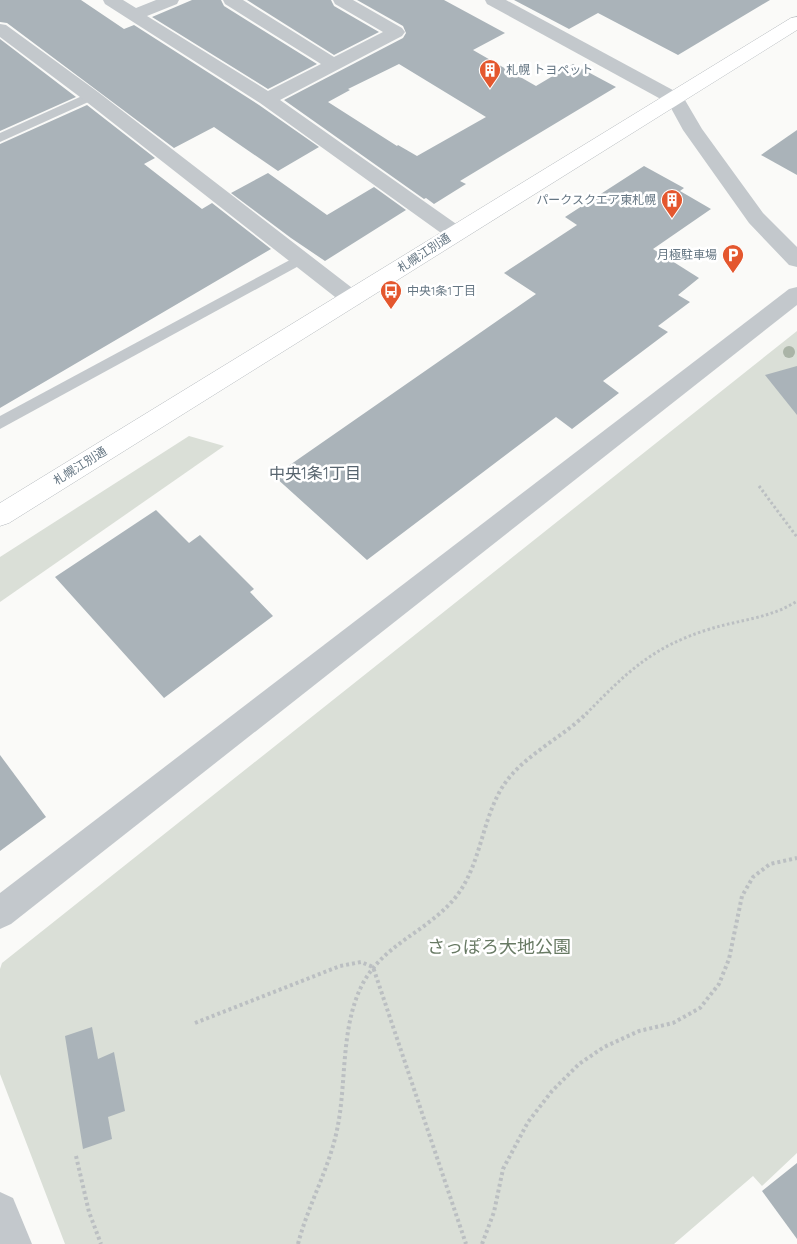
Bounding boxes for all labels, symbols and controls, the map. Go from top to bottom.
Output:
building icon: 札幌 トヨペット [478,58,502,89]
place label: 札幌 トヨペット [506,62,593,77]
building icon: パークスクエア東札幌 [660,188,684,219]
place label: パークスクエア東札幌 [536,192,656,207]
street label: 札幌江別通 [394,230,453,275]
parking icon: 月極駐車場 [721,243,745,274]
place label: 月極駐車場 [657,247,717,262]
bus stop icon: 中央1条1丁目 [379,279,403,310]
place label: 中央1条1丁目 [407,283,476,298]
street label: 札幌江別通 [50,443,109,488]
district label: 中央1条1丁目 [269,463,361,483]
park label: さっぽろ大地公園 [427,935,571,958]

